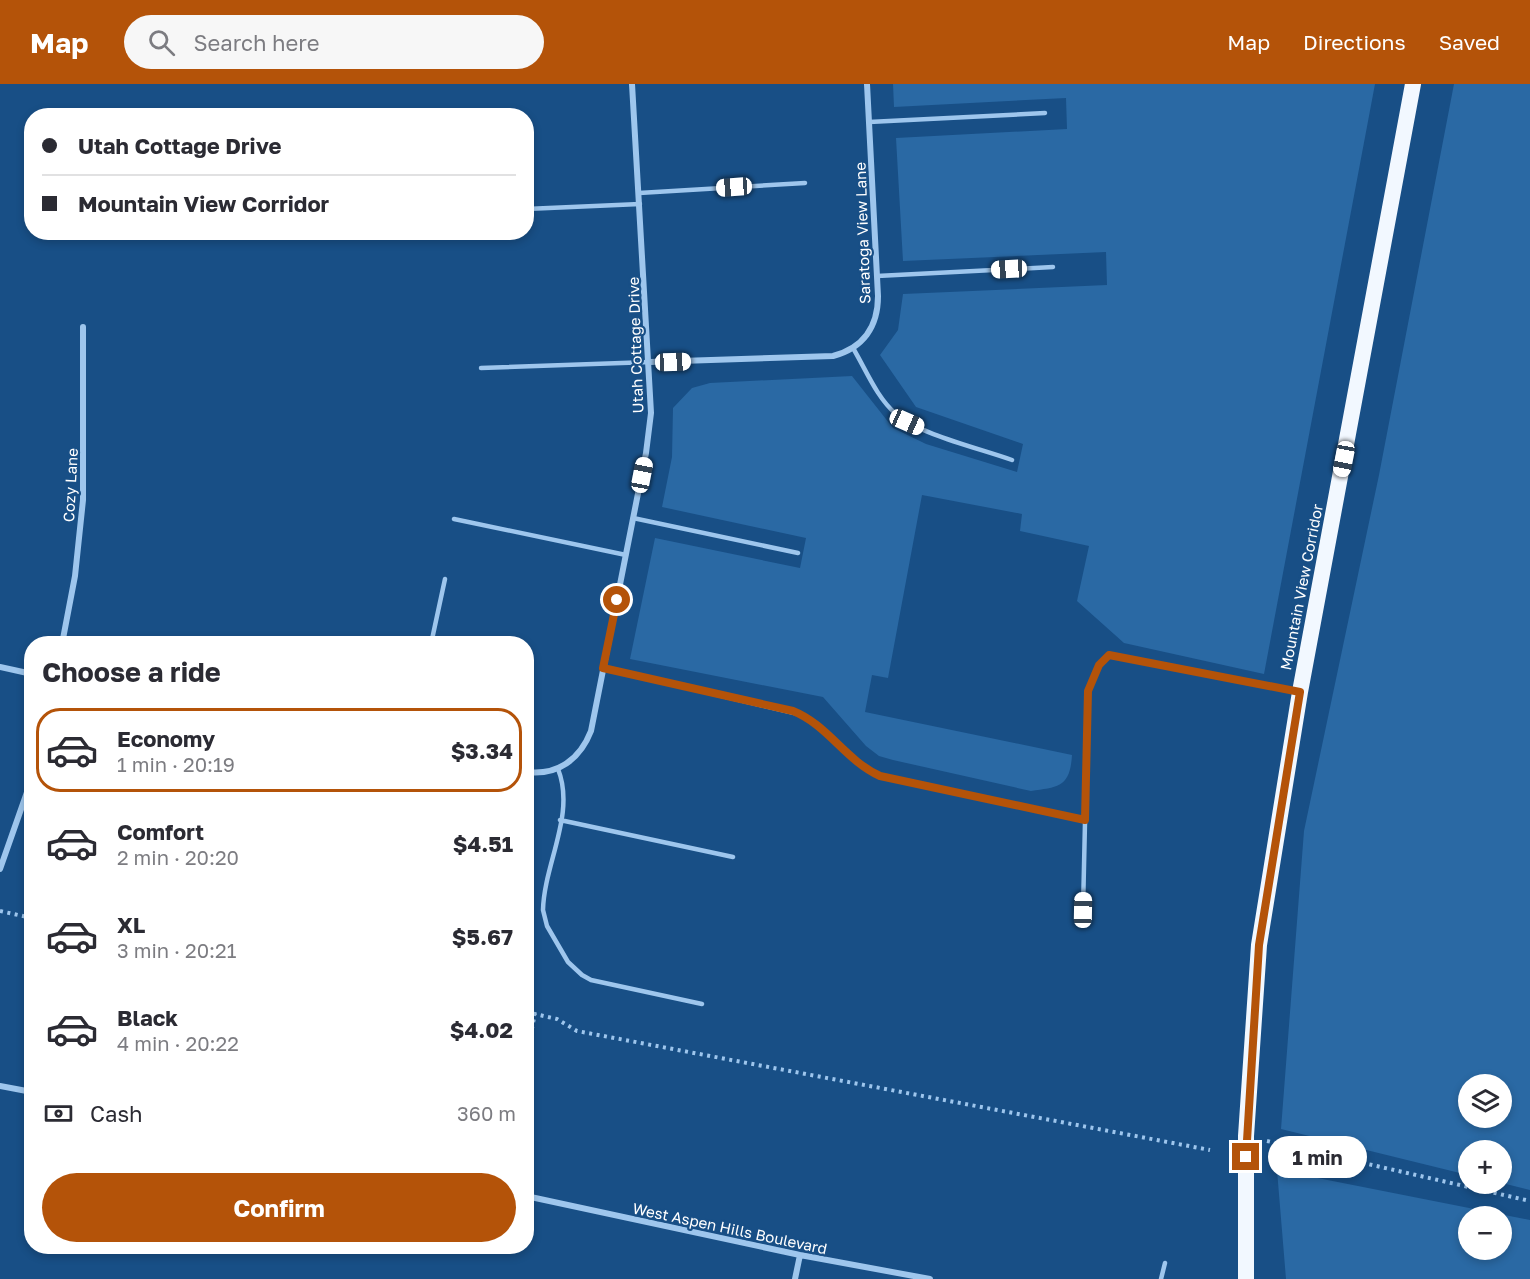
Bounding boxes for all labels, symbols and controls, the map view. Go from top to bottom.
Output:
search box [124,15,544,69]
text: Map [30,26,88,59]
icon: search [145,26,178,59]
text: Search here [193,29,319,56]
text: Map [1227,29,1270,55]
text: Directions [1303,29,1406,55]
text: Saved [1439,29,1500,55]
text: Utah Cottage Drive [78,132,281,159]
street label: Saratoga View Lane [851,161,873,304]
car [715,177,753,197]
text: Mountain View Corridor [78,190,329,217]
car [991,259,1027,279]
street label: Utah Cottage Drive [624,276,646,414]
car [655,352,691,372]
car [887,406,927,438]
car [1332,440,1356,478]
street label: Cozy Lane [59,447,81,523]
car [630,456,654,494]
street label: Mountain View Corridor [1276,502,1326,672]
route start [603,586,630,613]
text: Choose a ride [42,656,221,688]
icon: car [45,723,99,777]
text: Economy [117,725,215,752]
text: $3.34 [451,737,513,764]
text: 1 min · 20:19 [117,752,235,776]
icon: car [45,816,99,870]
text: Comfort [117,818,204,845]
text: $4.51 [453,830,513,857]
text: 2 min · 20:20 [117,845,239,869]
car [1074,892,1092,928]
icon: car [45,909,99,963]
text: XL [117,911,145,938]
text: $5.67 [452,923,513,950]
text: 3 min · 20:21 [117,938,236,962]
icon: car [45,1002,99,1056]
text: Black [117,1004,178,1031]
text: $4.02 [450,1016,513,1043]
text: 4 min · 20:22 [117,1031,239,1055]
map controls [1458,1074,1512,1260]
button: layers [1458,1074,1512,1128]
icon: cash [42,1097,75,1130]
text: Cash [90,1100,143,1127]
text: 360 m [457,1101,516,1125]
callout: 1 min [1267,1136,1366,1178]
button: + [1458,1140,1512,1194]
route end [1232,1143,1259,1170]
text: 1 min [1292,1145,1343,1169]
button: Confirm [42,1173,516,1242]
street label: West Aspen Hills Boulevard [631,1199,829,1257]
button: − [1458,1206,1512,1260]

